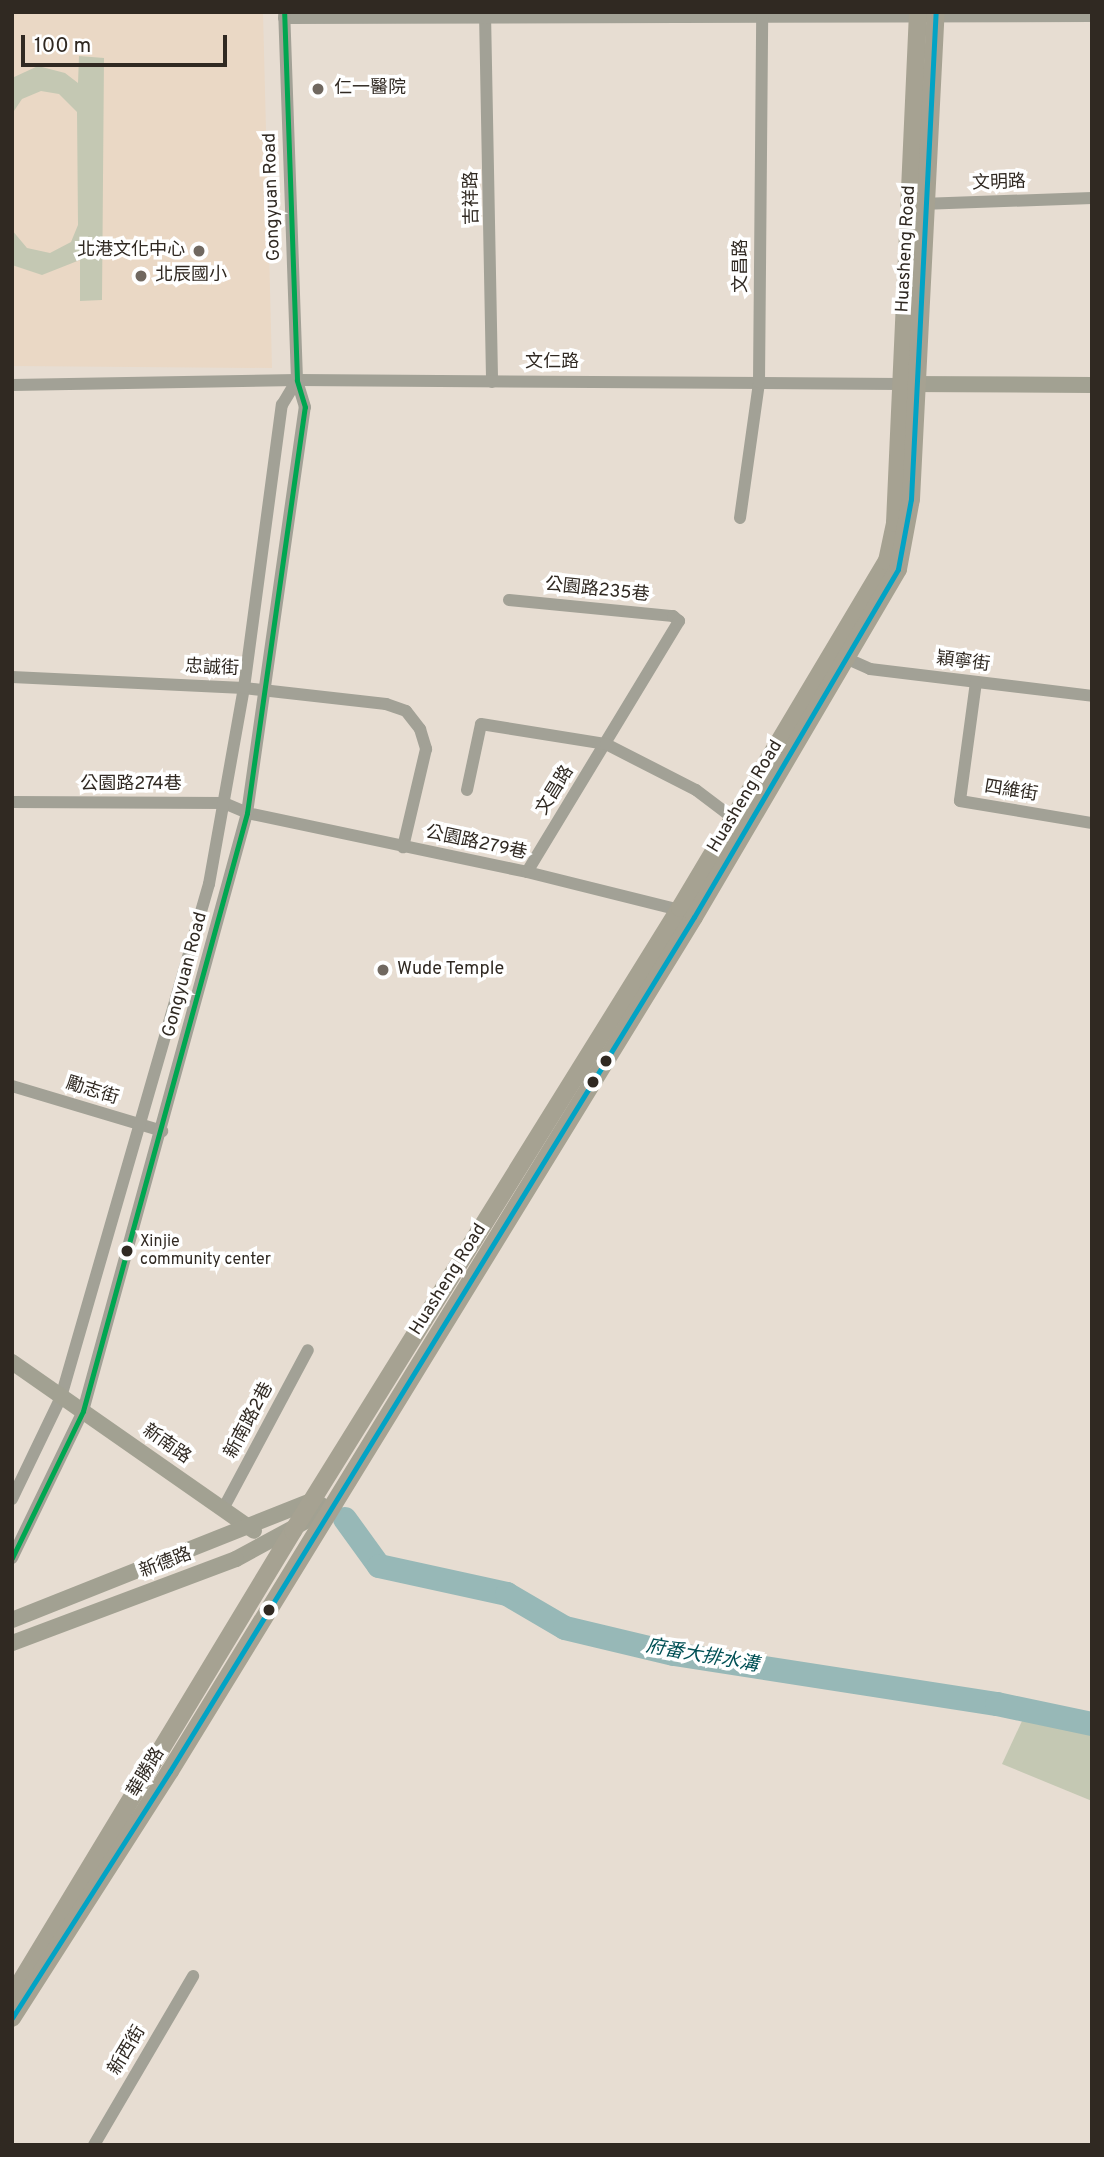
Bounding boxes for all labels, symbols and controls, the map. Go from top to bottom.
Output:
scale bar [24,21,231,65]
text: 100 m [34,33,91,60]
place label: 仁一醫院 [334,78,406,100]
marker: 仁一醫院 [308,79,328,99]
street label: Gongyuan Road [260,132,286,262]
street label: 吉祥路 [462,171,484,225]
street label: 文明路 [972,172,1026,196]
street label: Huasheng Road [893,185,921,313]
street label: 文昌路 [731,239,753,293]
place label: 北港文化中心 [77,240,185,262]
marker: 北港文化中心 [191,243,207,259]
place label: 北辰國小 [155,265,227,287]
marker: 北辰國小 [133,268,149,284]
street label: 文仁路 [525,352,579,374]
street label: 公園路235巷 [544,575,650,607]
street label: 穎寧街 [935,649,991,677]
street label: 忠誠街 [184,657,240,681]
street label: Huasheng Road [704,737,788,857]
street label: 文昌路 [533,762,579,820]
street label: 公園路274巷 [80,774,182,796]
street label: 四維街 [983,777,1039,807]
street label: 公園路279巷 [423,823,529,865]
street label: Gongyuan Road [159,910,213,1040]
place label: Wude Temple [397,959,505,981]
marker: Wude Temple [375,962,391,978]
unlabelled marker [599,1054,613,1068]
street label: 勵志街 [63,1074,121,1110]
unlabelled marker [586,1075,600,1089]
street label: Huasheng Road [406,1220,492,1340]
place label: Xinjie community center [140,1232,271,1270]
marker: Xinjie community center [120,1244,134,1258]
street label: 新南路2巷 [221,1379,279,1463]
street label: 新南路 [138,1421,194,1469]
street label: 新德路 [137,1544,195,1584]
unlabelled marker [262,1603,276,1617]
water label: 府番大排水溝 [644,1636,760,1678]
street label: 華勝路 [124,1744,170,1802]
street label: 新西街 [105,2022,151,2080]

